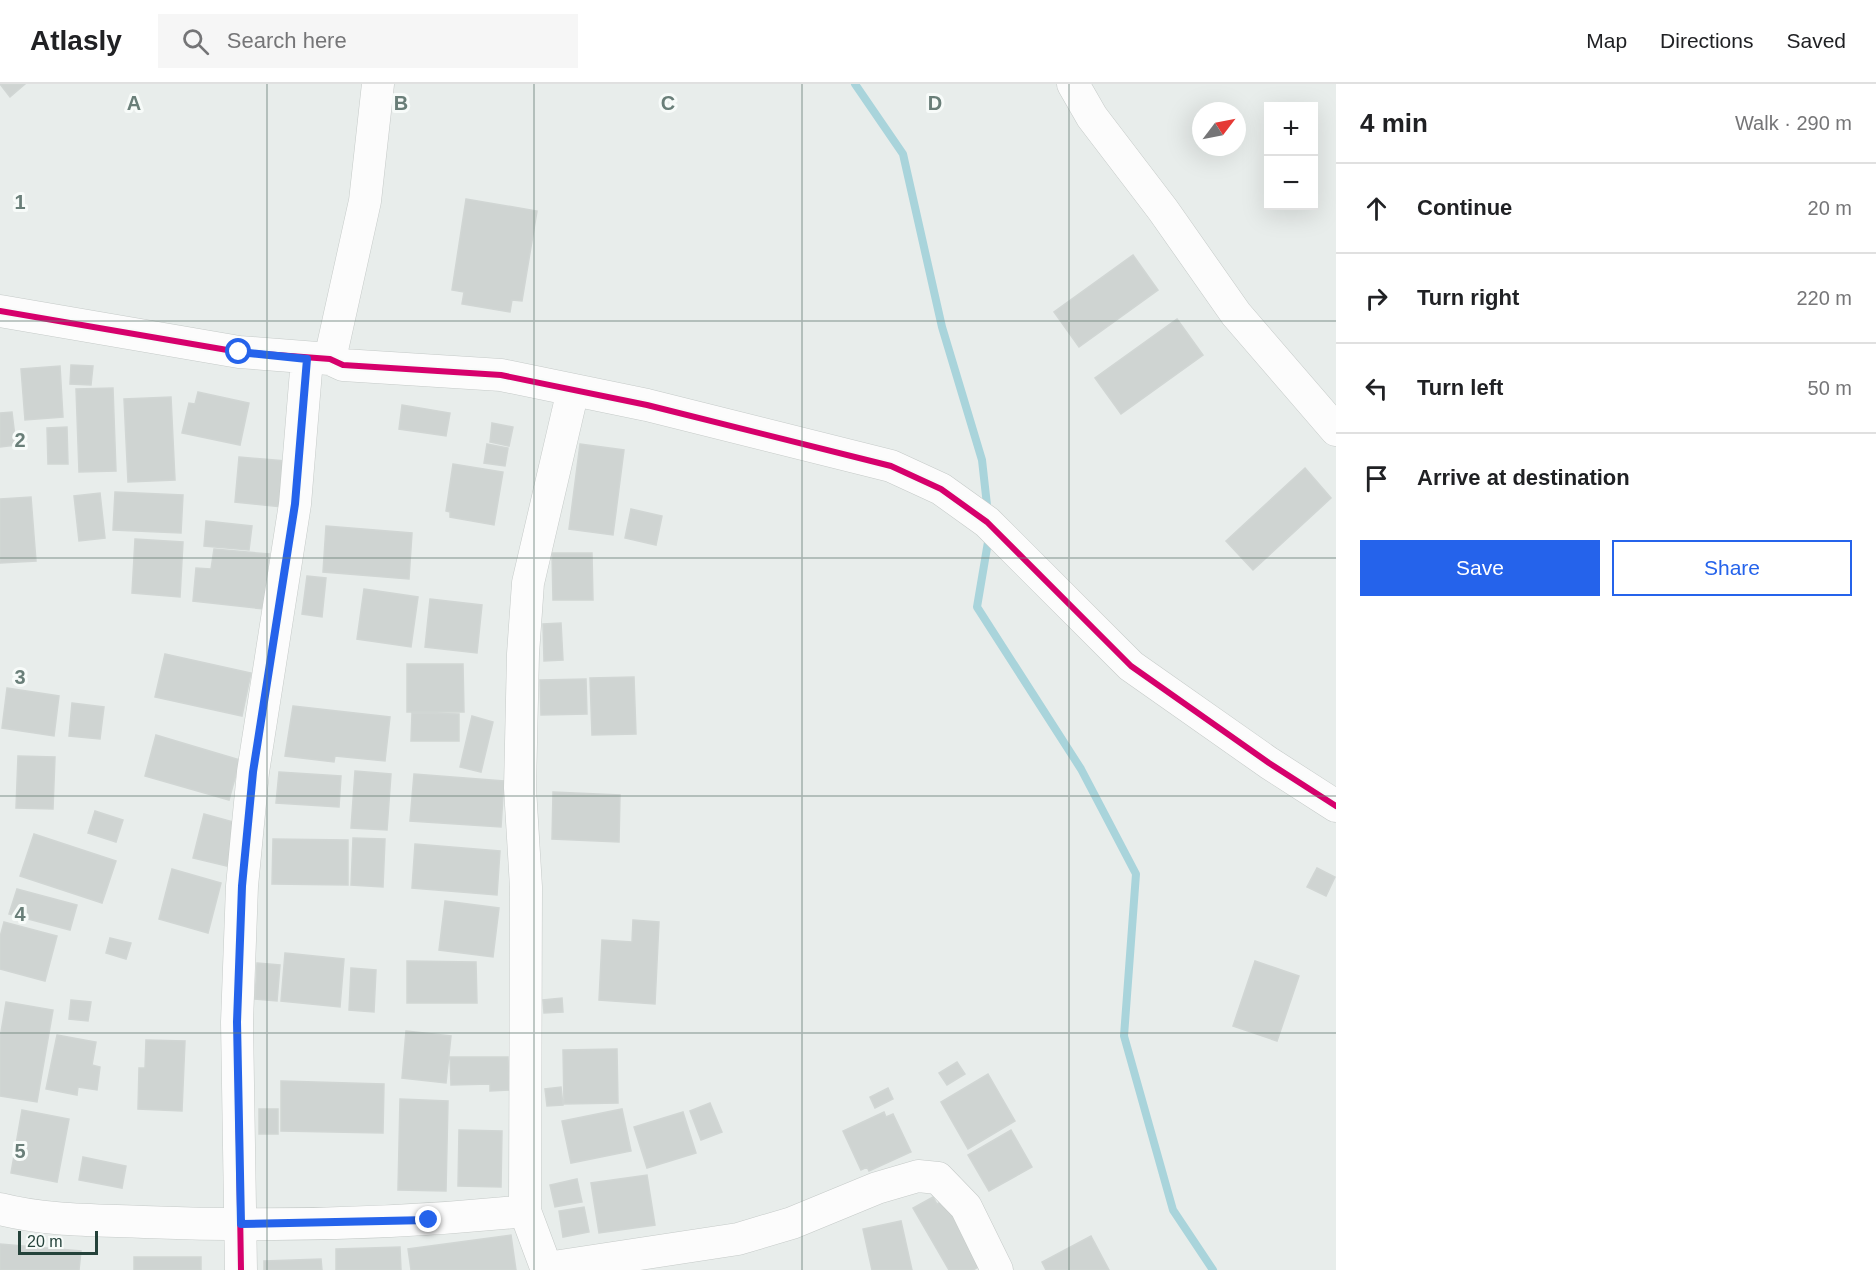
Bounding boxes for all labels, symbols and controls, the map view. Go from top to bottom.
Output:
search box [158,14,578,68]
text: Atlasly [30,25,122,56]
icon: search [179,25,212,58]
text: Search here [227,28,347,53]
text: Map [1586,29,1627,52]
text: Directions [1660,29,1753,52]
text: Saved [1786,29,1846,52]
text: A [127,92,141,114]
text: B [394,92,408,114]
text: C [661,92,675,114]
text: D [928,92,942,114]
north arrow [1192,102,1246,156]
map controls [1264,102,1318,210]
button: + [1264,102,1318,156]
text: 4 min [1360,108,1428,138]
text: Walk · 290 m [1735,112,1852,134]
button: − [1264,156,1318,210]
text: 1 [14,191,26,213]
icon: ahead [1360,192,1393,225]
text: Continue [1417,195,1512,220]
text: 20 m [1808,197,1852,219]
icon: right [1360,282,1393,315]
text: Turn right [1417,285,1519,310]
text: 220 m [1796,287,1852,309]
route start [225,338,251,364]
icon: left [1360,372,1393,405]
text: Turn left [1417,375,1503,400]
text: 50 m [1808,377,1852,399]
text: 2 [14,429,26,451]
icon: arrive [1360,462,1393,495]
text: Arrive at destination [1417,465,1630,490]
button: Save [1360,540,1600,596]
button: Share [1612,540,1852,596]
text: 3 [14,666,26,688]
text: 4 [14,903,26,925]
text: 5 [14,1140,26,1162]
route end [415,1206,441,1232]
scale bar [18,1228,98,1256]
text: 20 m [27,1233,63,1250]

